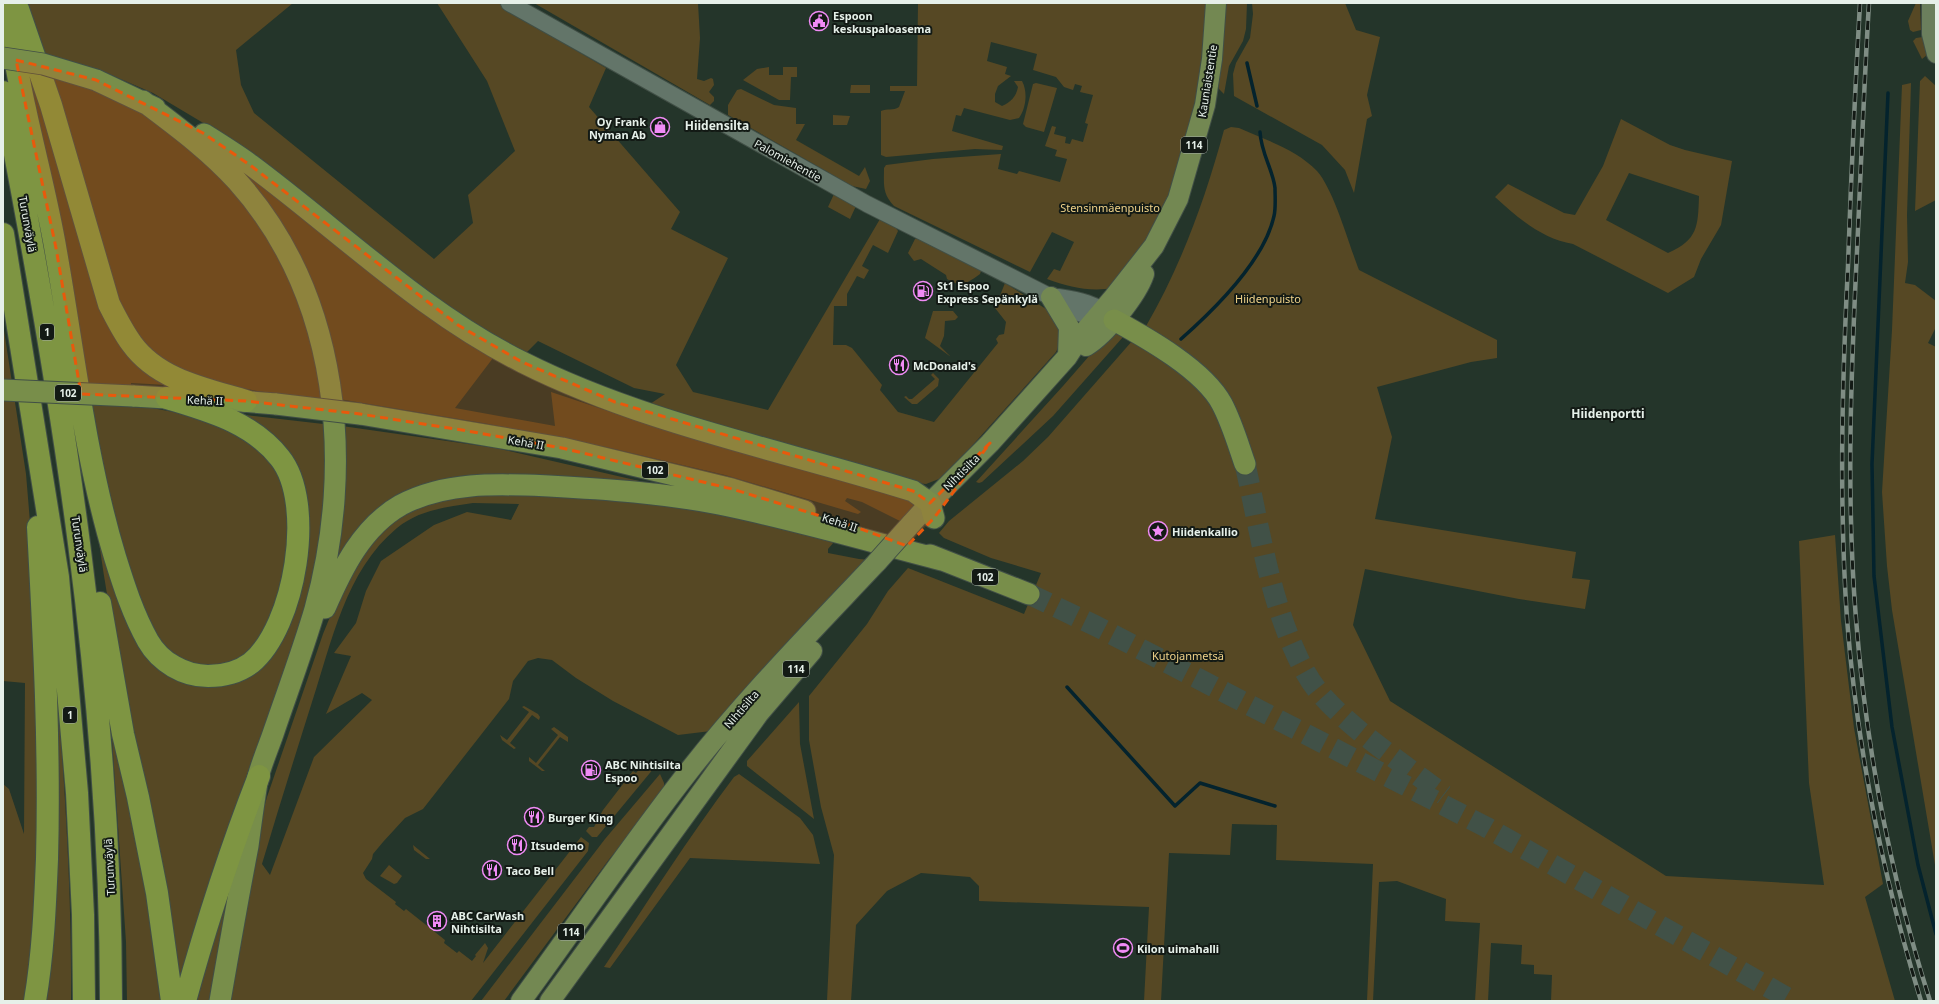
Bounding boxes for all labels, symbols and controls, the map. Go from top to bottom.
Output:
place label: Espoon keskuspaloasema [833,8,931,36]
public building icon: Espoon keskuspaloasema [808,10,830,32]
street label: Kauniaistentie [1194,43,1220,119]
place label: Oy Frank Nyman Ab [589,114,646,142]
shop icon: Oy Frank Nyman Ab [649,116,671,138]
district label: Hiidensilta [685,117,749,134]
street label: Palomiehentie [752,135,824,185]
road number: 114 [1181,137,1207,153]
street label: Turunväylä [16,195,40,253]
park label: Stensinmäenpuisto [1060,200,1160,215]
place label: St1 Espoo Express Sepänkylä [937,278,1038,306]
fuel station icon: St1 Espoo Express Sepänkylä [912,280,934,302]
park label: Hiidenpuisto [1235,291,1301,306]
road number: 1 [40,324,54,340]
restaurant icon: McDonald's [888,354,910,376]
place label: McDonald's [913,358,977,373]
road number: 102 [55,385,81,401]
street label: Kehä II [187,392,224,408]
district label: Hiidenportti [1571,405,1645,422]
street label: Kehä II [507,431,545,453]
street label: Nihtisilta [939,450,983,494]
road number: 102 [642,462,668,478]
street label: Kehä II [820,509,860,535]
street label: Turunväylä [69,515,91,573]
place icon: Hiidenkallio [1147,520,1169,542]
place label: Hiidenkallio [1172,524,1238,539]
road number: 102 [972,569,998,585]
park label: Kutojanmetsä [1152,648,1224,663]
road number: 114 [783,661,809,677]
street label: Nihtisilta [720,687,762,731]
road number: 1 [63,707,77,723]
place label: ABC Nihtisilta Espoo [605,757,681,785]
fuel station icon: ABC Nihtisilta Espoo [580,759,602,781]
restaurant icon: Burger King [523,806,545,828]
place label: Burger King [548,810,613,825]
restaurant icon: Itsudemo [506,834,528,856]
street label: Turunväylä [100,838,118,896]
place label: Itsudemo [531,838,584,853]
restaurant icon: Taco Bell [481,859,503,881]
place label: Taco Bell [506,863,554,878]
place label: ABC CarWash Nihtisilta [451,908,524,936]
building icon: ABC CarWash Nihtisilta [426,910,448,932]
road number: 114 [558,924,584,940]
sports icon: Kilon uimahalli [1112,937,1134,959]
place label: Kilon uimahalli [1137,941,1219,956]

